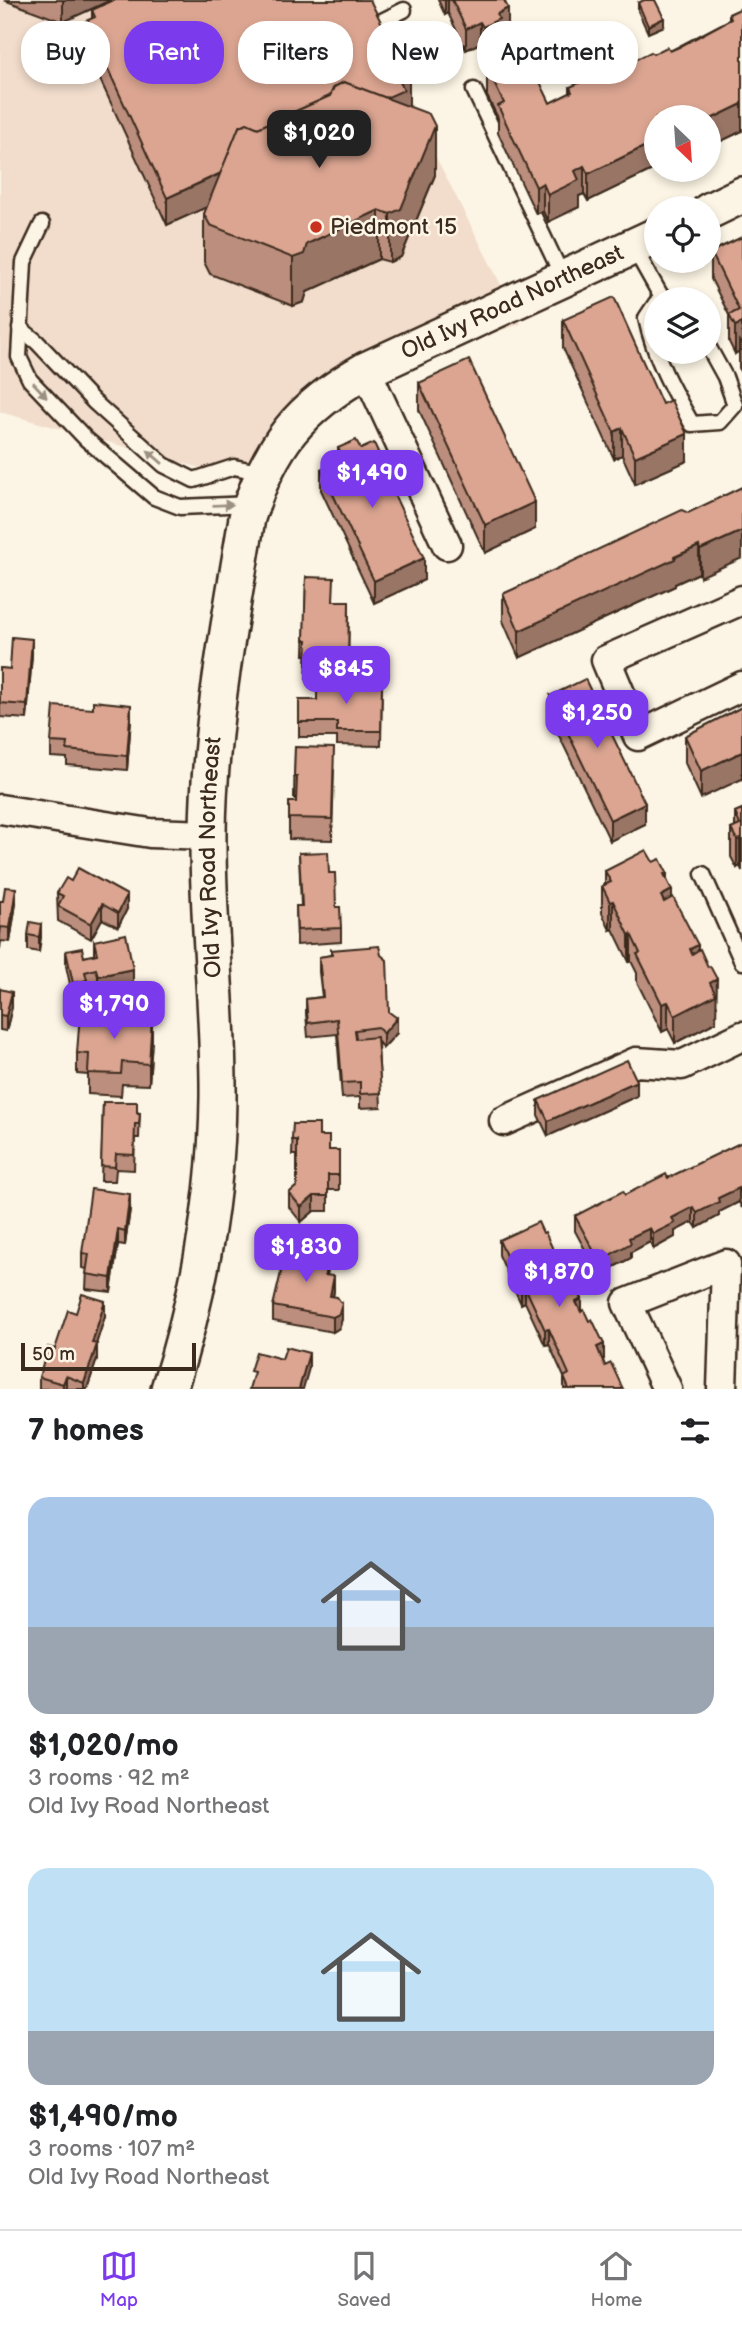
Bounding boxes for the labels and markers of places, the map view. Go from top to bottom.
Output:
pin: $1,020 [262,110,376,170]
place label: Piedmont 15 [330,213,457,241]
marker: Piedmont 15 [308,219,324,235]
pin: $1,490 [315,450,429,510]
pin: $845 [305,646,387,706]
pin: $1,250 [540,690,654,750]
pin: $1,790 [57,982,171,1041]
pin: $1,830 [249,1224,363,1284]
pin: $1,870 [502,1250,616,1309]

